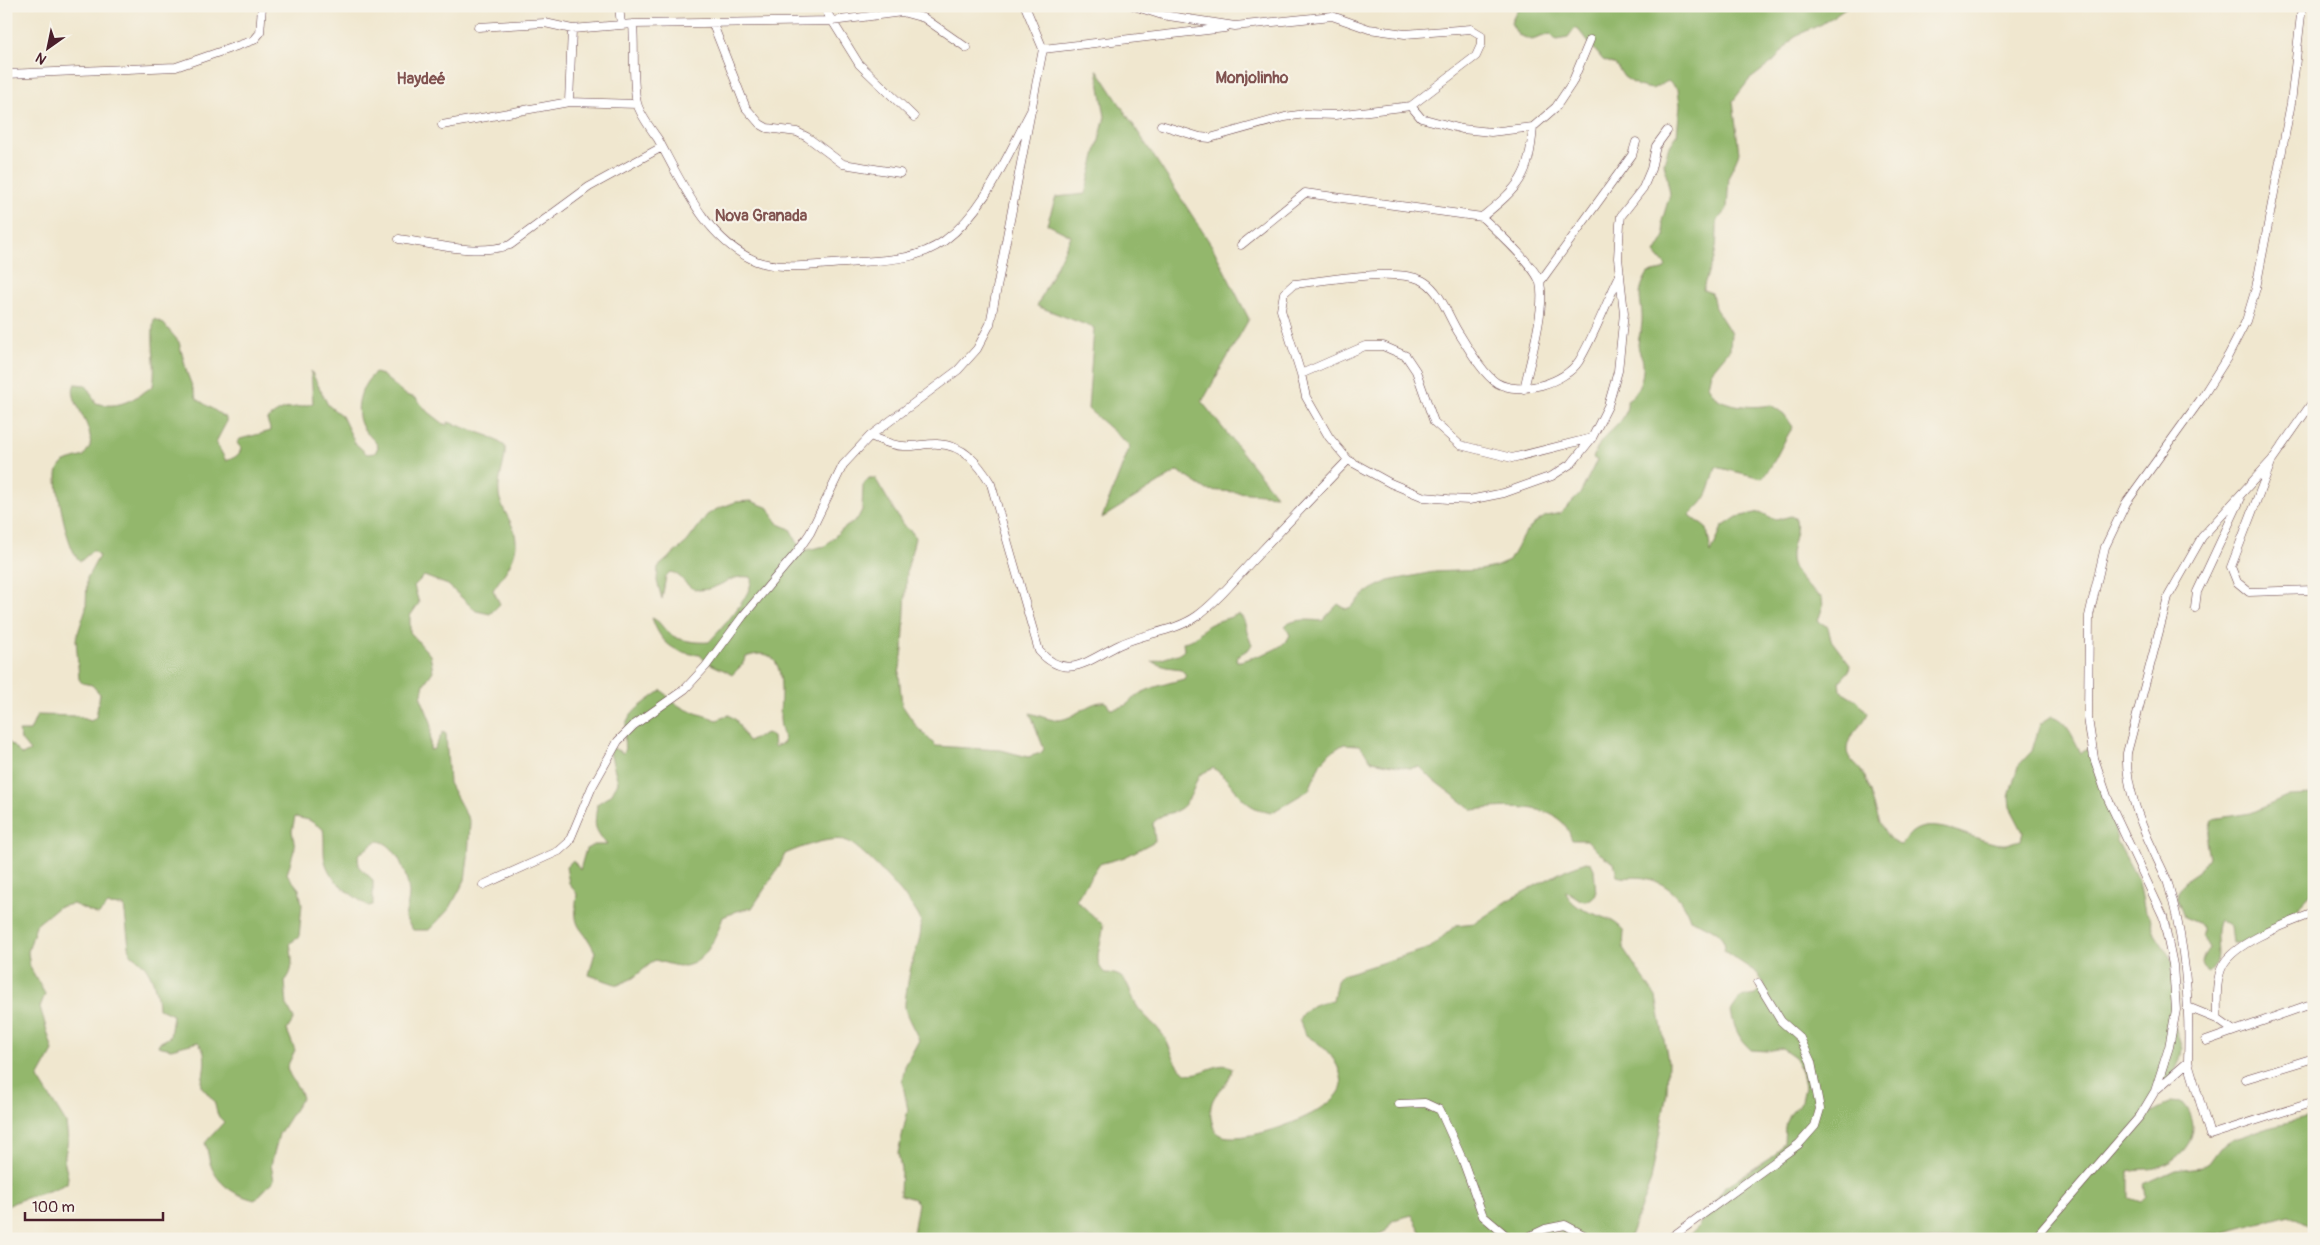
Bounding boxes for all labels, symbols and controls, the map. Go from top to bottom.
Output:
north arrow [22,22,72,72]
text: N [33,49,50,68]
district label: Monjolinho [1216,68,1289,88]
district label: Haydeé [397,69,446,89]
district label: Nova Granada [715,206,808,226]
scale bar [25,1190,162,1222]
text: 100 m [32,1198,75,1217]

